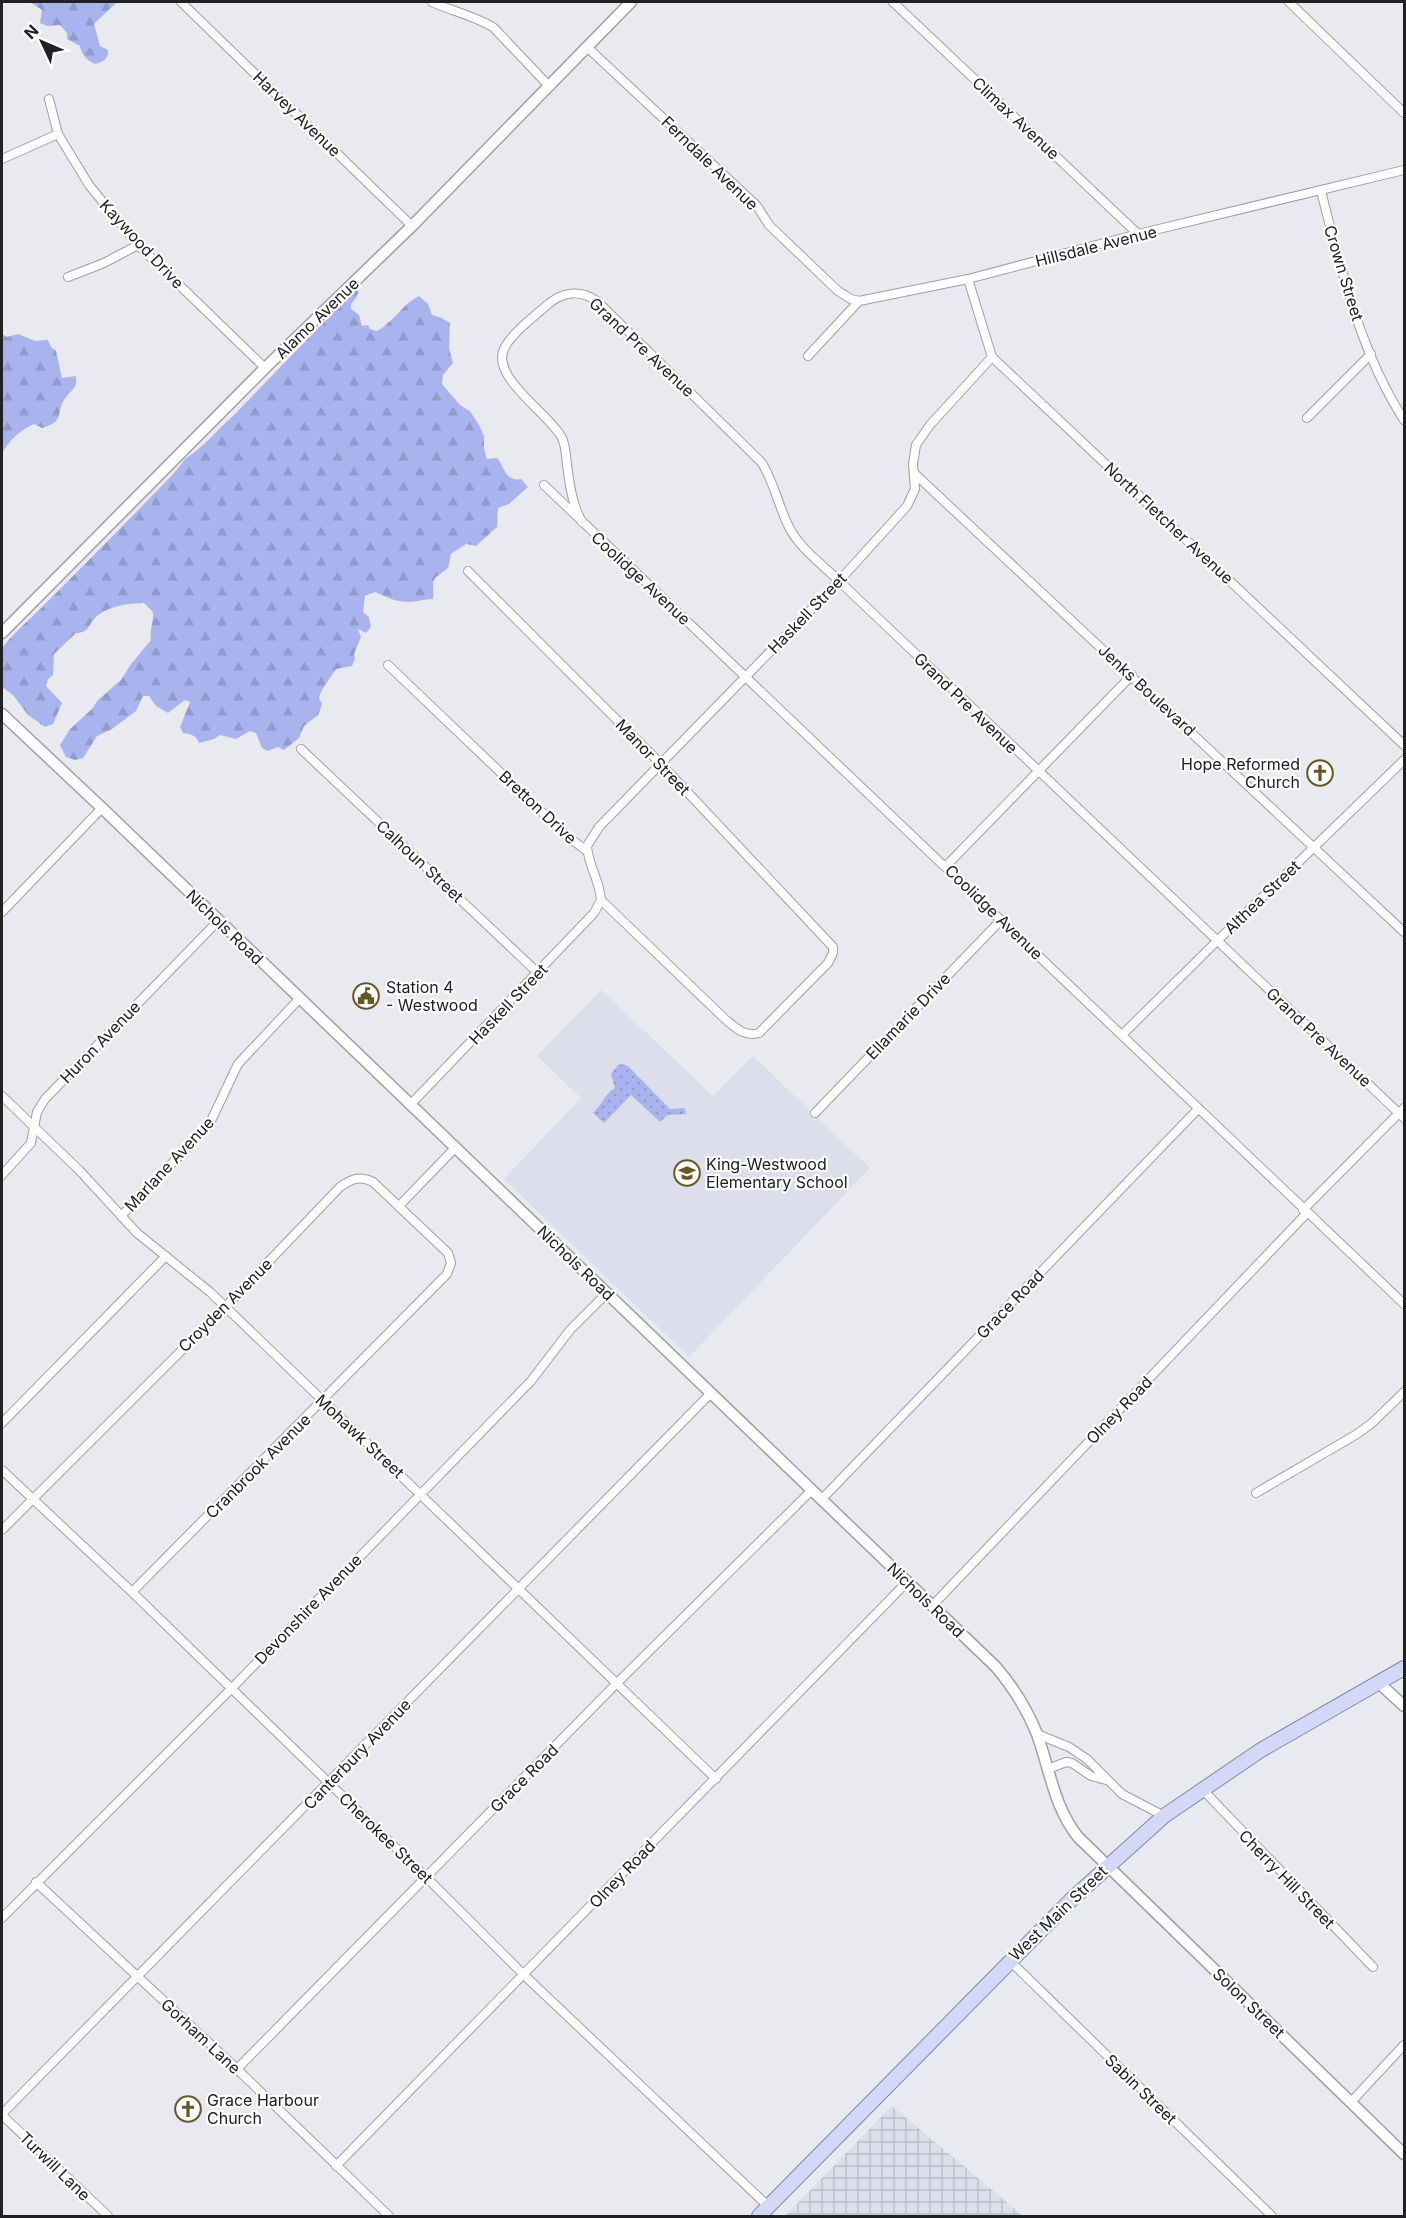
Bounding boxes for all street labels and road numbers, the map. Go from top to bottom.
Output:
street label: Harvey Avenue [249,67,345,161]
street label: Climax Avenue [968,73,1064,163]
street label: Ferndale Avenue [658,112,762,214]
street label: Kaywood Drive [96,195,188,293]
street label: Hillsdale Avenue [1033,221,1159,271]
street label: Crown Street [1320,223,1368,323]
street label: Alamo Avenue [271,273,363,363]
street label: Grand Pre Avenue [585,293,699,401]
street label: North Fletcher Avenue [1100,458,1238,588]
street label: Coolidge Avenue [587,527,695,629]
street label: Haskell Street [764,568,850,658]
street label: Jenks Boulevard [1094,640,1200,740]
street label: Grand Pre Avenue [910,648,1022,758]
street label: Manor Street [612,715,694,799]
street label: Bretton Drive [495,766,581,848]
street label: Calhoun Street [372,815,468,907]
street label: Althea Street [1220,856,1304,938]
street label: Coolidge Avenue [941,860,1047,964]
street label: Nichols Road [182,885,268,969]
street label: Haskell Street [465,959,551,1049]
street label: Ellamarie Drive [862,968,954,1064]
street label: Grand Pre Avenue [1262,983,1376,1091]
street label: Huron Avenue [56,997,144,1087]
street label: Marlane Avenue [120,1113,218,1215]
street label: Nichols Road [533,1221,619,1305]
street label: Croyden Avenue [174,1254,276,1356]
street label: Grace Road [972,1265,1048,1343]
street label: Olney Road [1082,1372,1156,1448]
street label: Mohawk Street [311,1390,409,1482]
street label: Cranbrook Avenue [201,1409,315,1523]
street label: Devonshire Avenue [250,1550,366,1668]
street label: Nichols Road [883,1558,969,1642]
street label: Canterbury Avenue [299,1695,415,1813]
street label: Grace Road [486,1740,562,1816]
street label: Cherokee Street [335,1788,437,1888]
street label: Cherry Hill Street [1235,1825,1339,1933]
street label: Olney Road [585,1836,659,1912]
street label: West Main Street [1005,1861,1111,1965]
street label: Solon Street [1209,1964,1289,2042]
street label: Gorham Lane [157,1994,245,2078]
street label: Sabin Street [1101,2050,1181,2128]
street label: Turwill Lane [15,2127,95,2205]

